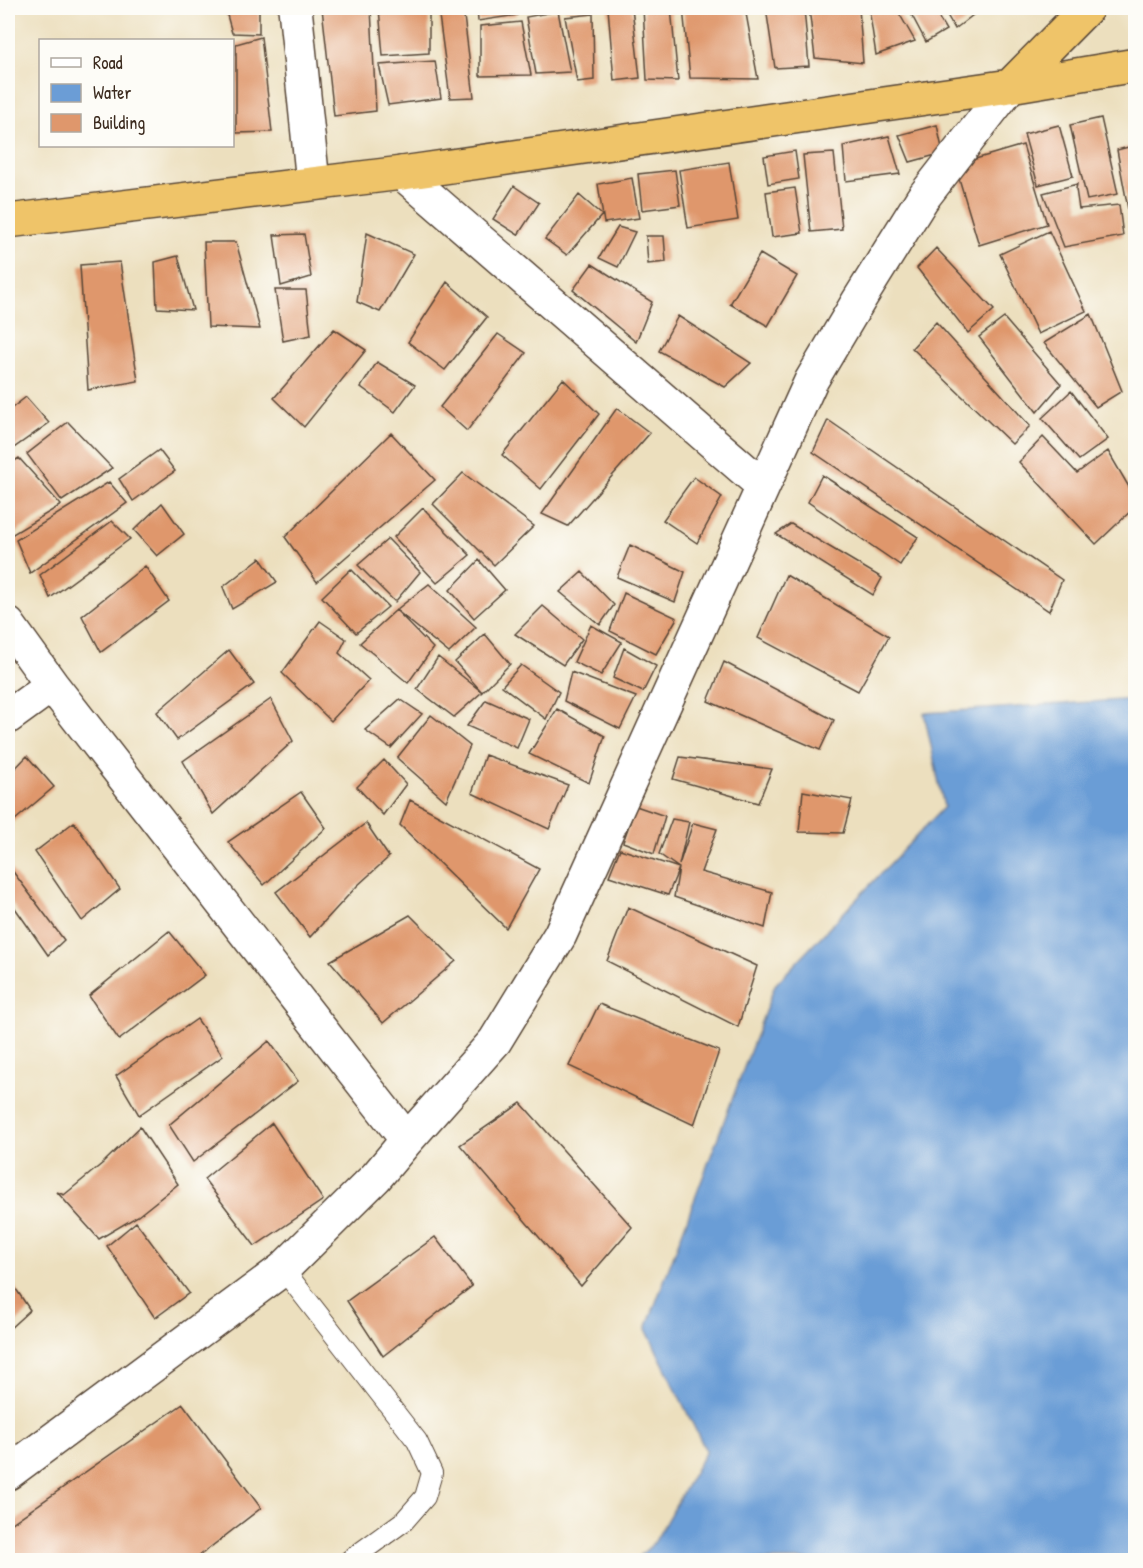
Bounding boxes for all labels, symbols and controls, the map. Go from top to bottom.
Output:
legend [39,39,234,147]
text: Road [93,50,123,75]
text: Water [93,80,131,105]
text: Building [93,110,145,135]

